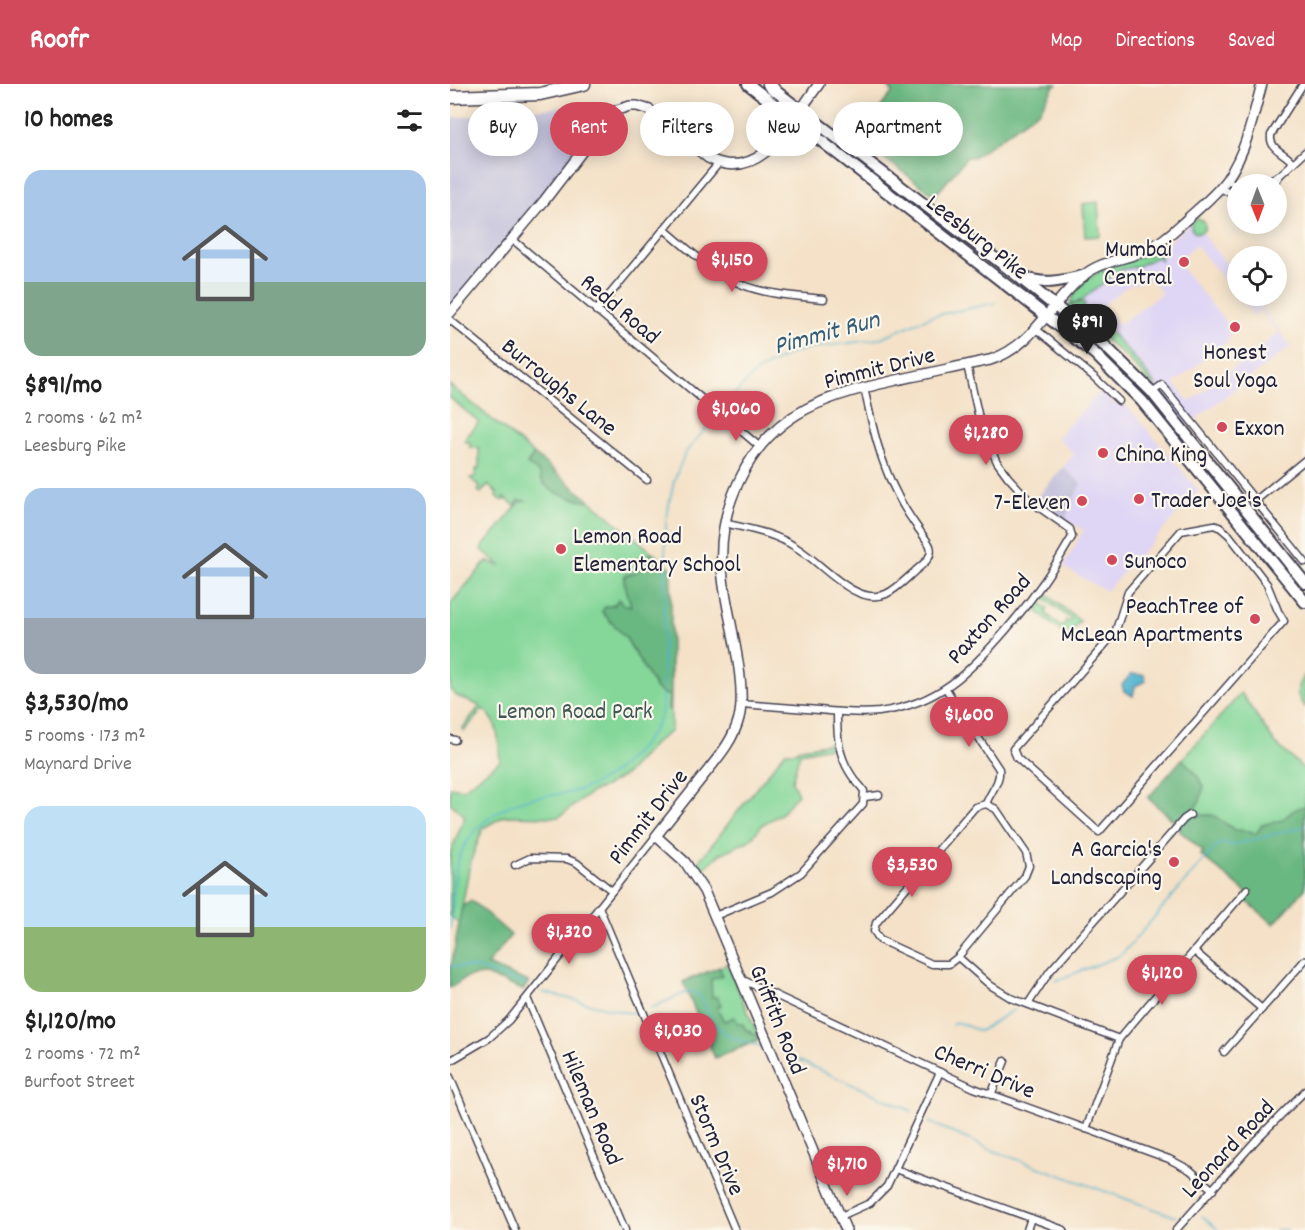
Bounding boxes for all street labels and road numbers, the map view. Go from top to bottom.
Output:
street label: Leesburg Pike [917,187,1035,289]
street label: Redd Road [572,267,666,354]
street label: Burroughs Lane [493,331,623,446]
street label: Pimmit Drive [821,340,939,400]
street label: Paxton Road [940,567,1040,673]
street label: Pimmit Drive [601,763,698,873]
street label: Griffith Road [739,960,814,1080]
street label: Cherri Drive [928,1036,1040,1109]
street label: Hileman Road [551,1045,630,1171]
street label: Storm Drive [679,1089,752,1201]
street label: Leonard Road [1174,1093,1284,1207]

